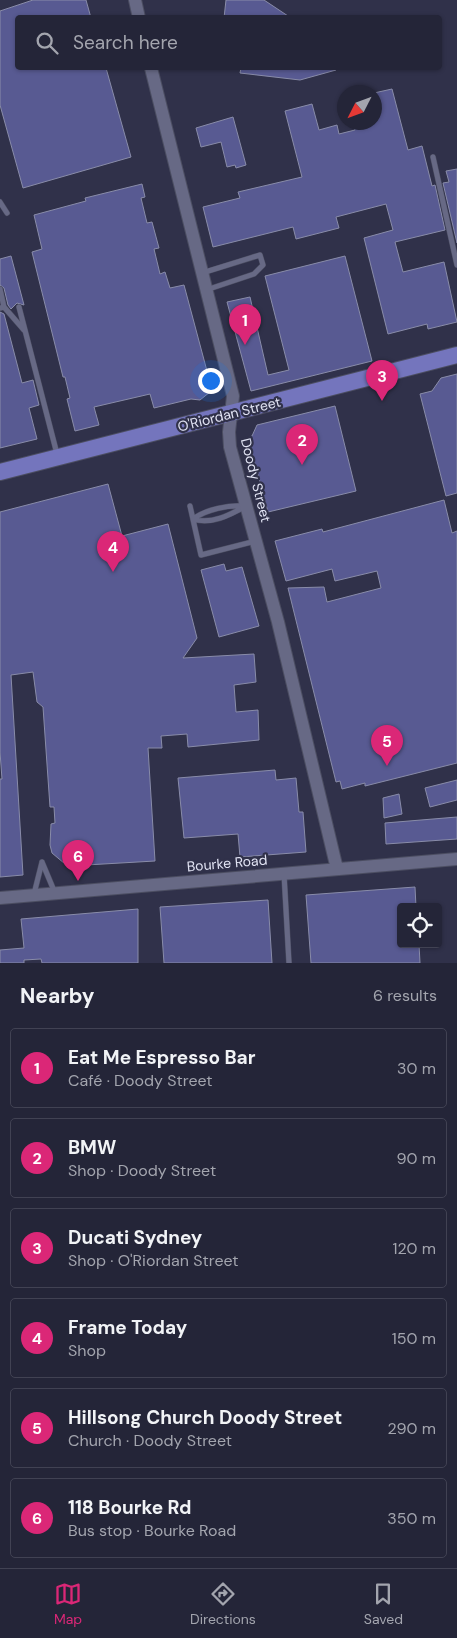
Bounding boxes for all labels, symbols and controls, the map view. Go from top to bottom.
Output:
search box [15,15,442,70]
icon: search [33,29,61,57]
text: Search here [73,30,178,55]
north arrow [337,85,382,130]
pin: 1 [229,304,261,345]
pin: 3 [366,360,398,401]
your location [198,368,224,394]
street label: O'Riordan Street [175,392,283,436]
pin: 2 [286,424,318,465]
street label: Doody Street [237,436,275,524]
pin: 4 [97,531,129,572]
pin: 5 [371,725,403,766]
pin: 6 [62,840,94,881]
street label: Bourke Road [186,851,268,875]
map controls [397,903,442,948]
button: locate [397,903,442,948]
text: Nearby [20,982,94,1010]
text: 6 results [373,985,437,1006]
text: Eat Me Espresso Bar [68,1045,256,1070]
text: 1 [34,1058,40,1079]
text: 30 m [397,1058,436,1079]
text: Café · Doody Street [68,1070,213,1091]
text: BMW [68,1135,116,1160]
text: 2 [32,1148,42,1169]
text: 90 m [396,1148,436,1169]
text: Shop · Doody Street [68,1160,216,1181]
text: Ducati Sydney [68,1225,202,1250]
text: 3 [32,1238,42,1259]
text: 120 m [392,1238,436,1259]
text: Shop · O'Riordan Street [68,1250,239,1271]
text: Frame Today [68,1315,187,1340]
text: 4 [32,1328,42,1349]
text: 150 m [392,1328,436,1349]
text: Shop [68,1340,106,1361]
text: Hillsong Church Doody Street [68,1405,342,1430]
text: 5 [32,1418,42,1439]
text: 290 m [387,1418,436,1439]
text: Church · Doody Street [68,1430,232,1451]
text: 118 Bourke Rd [68,1495,191,1520]
text: 6 [32,1508,42,1529]
text: 350 m [387,1508,436,1529]
text: Bus stop · Bourke Road [68,1520,236,1541]
tab: Map [54,1580,82,1628]
tab: Directions [190,1580,256,1628]
tab: Saved [364,1580,403,1628]

